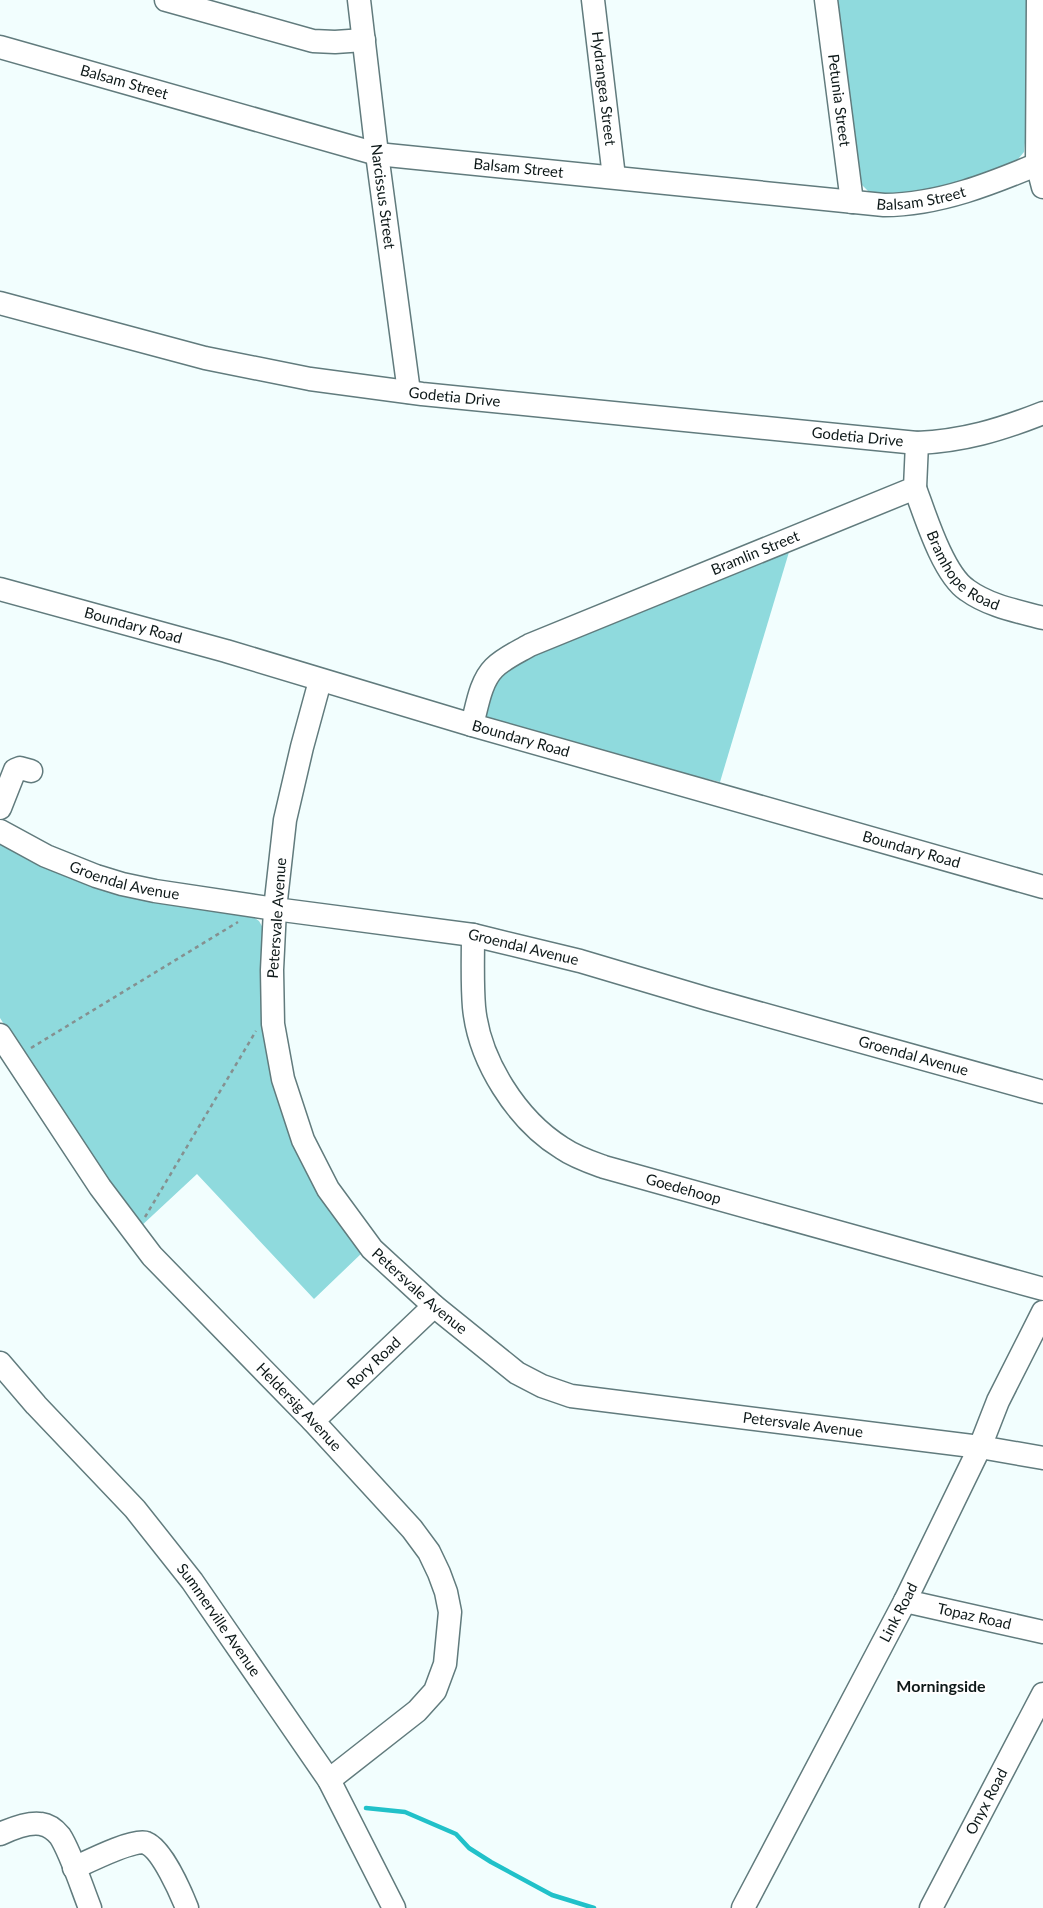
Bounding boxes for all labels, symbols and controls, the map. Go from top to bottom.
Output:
street label: Hydrangea Street [589,30,620,147]
street label: Petunia Street [825,53,855,148]
street label: Balsam Street [78,60,171,102]
street label: Narcissus Street [368,143,400,251]
street label: Balsam Street [473,154,565,181]
street label: Balsam Street [876,182,968,213]
street label: Godetia Drive [408,382,501,410]
street label: Godetia Drive [811,423,904,450]
street label: Bramlin Street [708,526,802,578]
street label: Bramhope Road [923,528,1002,613]
street label: Boundary Road [82,603,184,647]
street label: Boundary Road [470,715,572,760]
street label: Boundary Road [861,826,963,871]
street label: Groendal Avenue [67,856,181,903]
street label: Petersvale Avenue [263,857,289,979]
street label: Groendal Avenue [466,924,581,968]
street label: Groendal Avenue [857,1031,971,1079]
street label: Goedehoop [644,1169,723,1207]
street label: Petersvale Avenue [369,1244,471,1337]
street label: Rory Road [343,1333,404,1392]
street label: Heldersig Avenue [253,1358,346,1454]
street label: Petersvale Avenue [742,1408,864,1440]
street label: Summerville Avenue [174,1559,265,1680]
street label: Link Road [875,1579,921,1645]
street label: Topaz Road [936,1599,1013,1633]
district label: Morningside [896,1676,986,1695]
street label: Onyx Road [961,1765,1011,1837]

